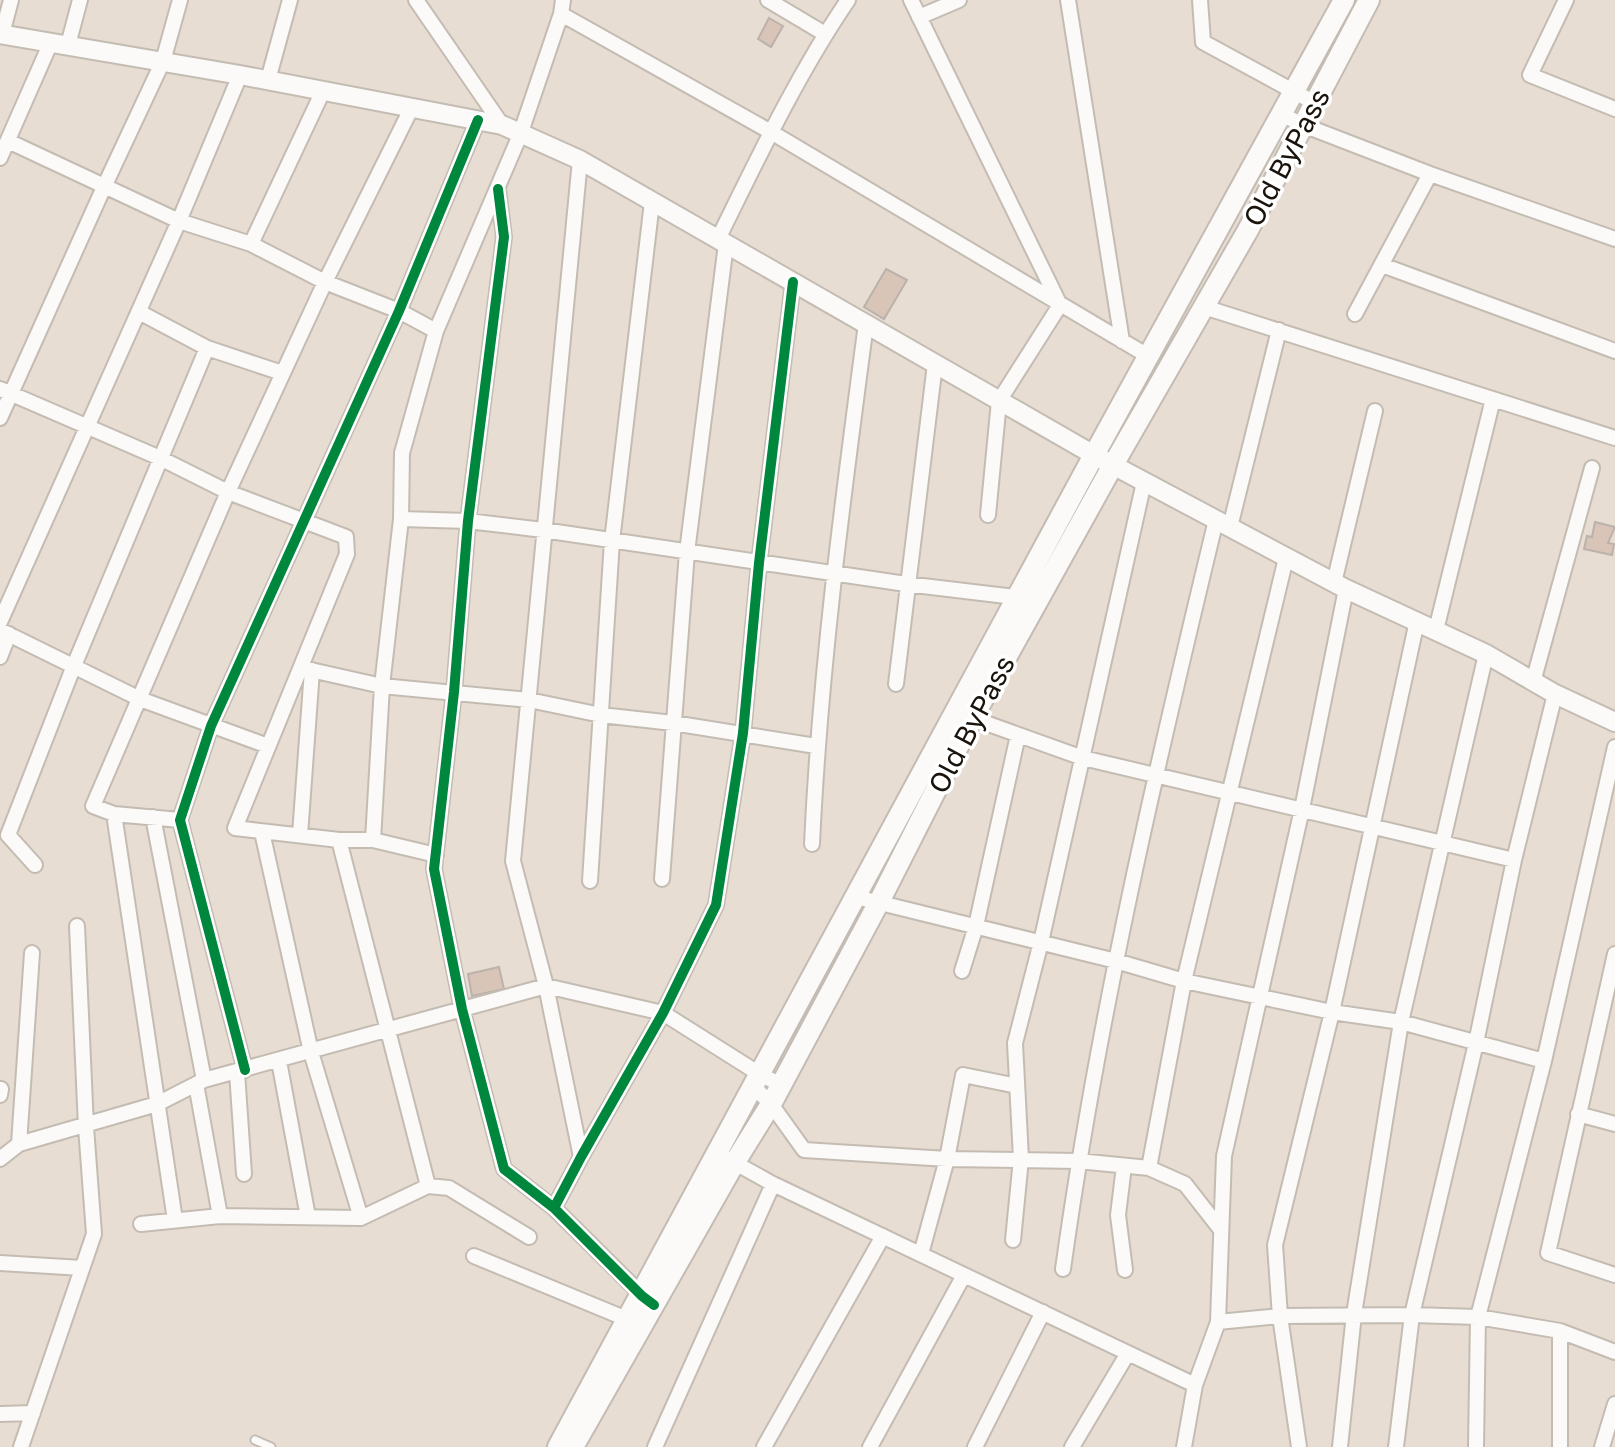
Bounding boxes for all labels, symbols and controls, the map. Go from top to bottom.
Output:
street label: Old ByPass [1236,82,1336,232]
street label: Old ByPass [921,649,1021,799]

